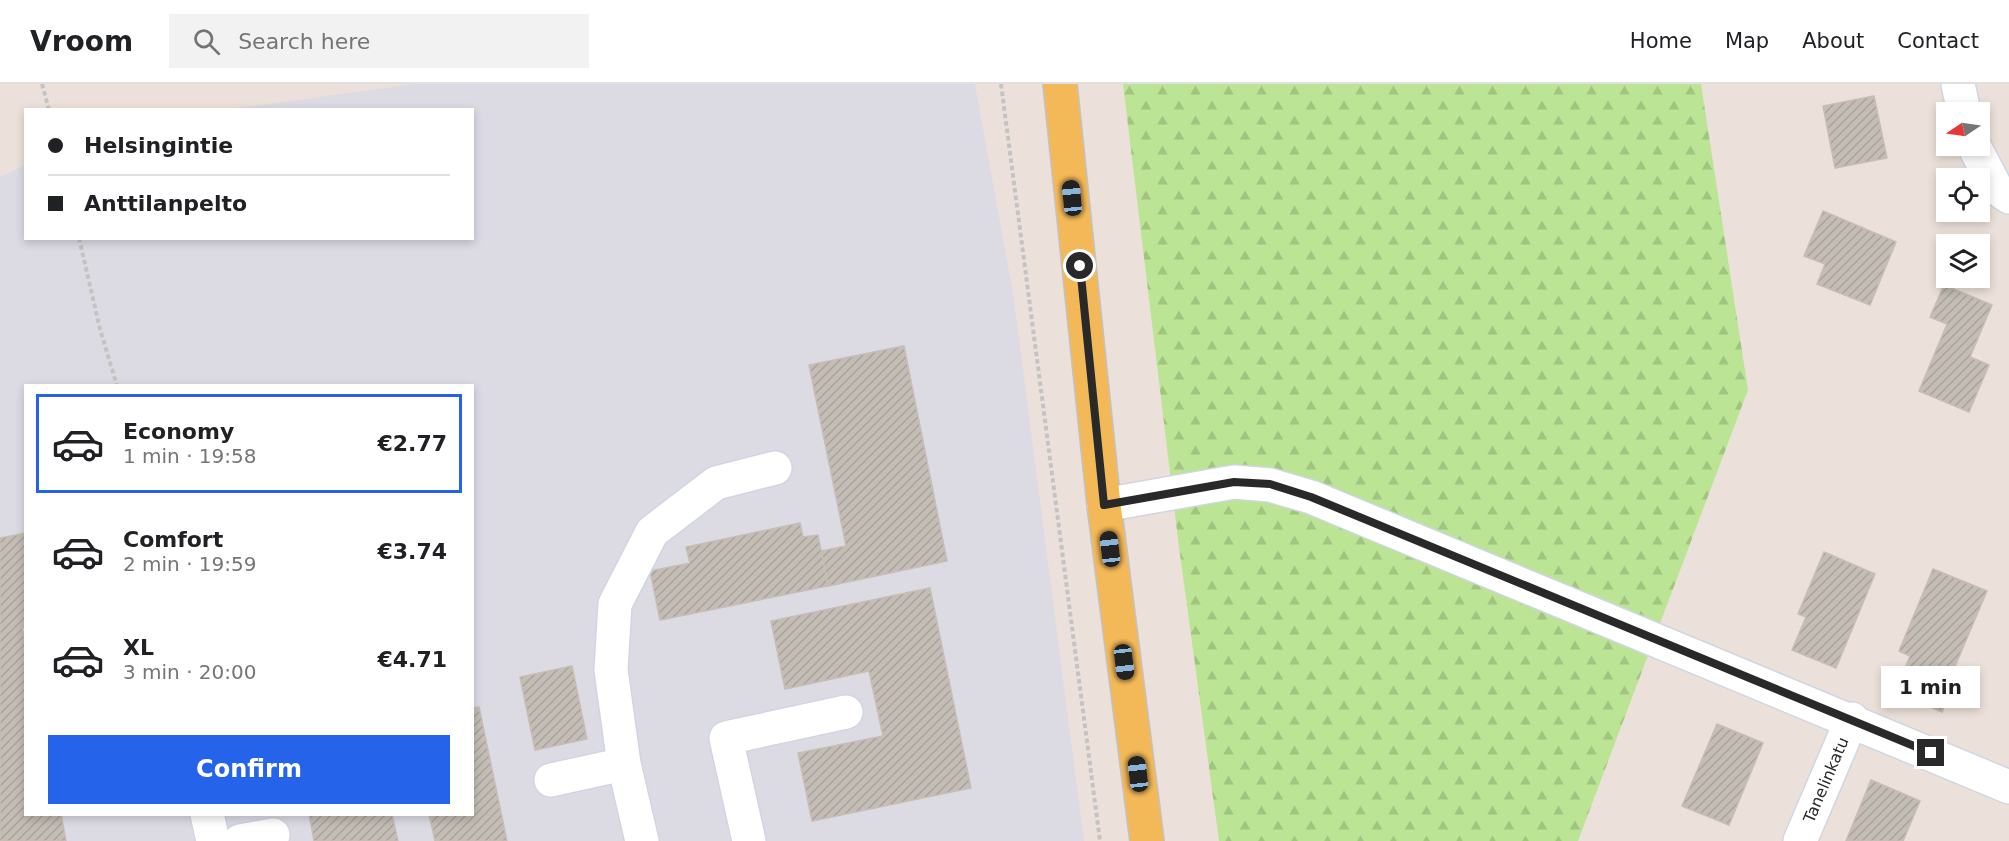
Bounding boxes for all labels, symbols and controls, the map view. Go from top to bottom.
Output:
search box [169,14,589,68]
text: Vroom [30,25,133,58]
icon: search [190,25,223,58]
text: Search here [238,29,370,54]
text: Home [1630,29,1692,53]
text: Map [1725,29,1769,53]
text: About [1802,29,1864,53]
text: Contact [1897,29,1979,53]
north arrow [1936,102,1990,156]
map controls [1936,102,1990,288]
text: Helsingintie [84,133,233,158]
button: locate [1936,168,1990,222]
car [1061,179,1083,217]
text: Anttilanpelto [84,191,247,216]
button: layers [1936,234,1990,288]
route start [1066,252,1093,279]
icon: car [51,417,105,471]
text: Economy [123,419,234,444]
text: €2.77 [377,431,447,456]
text: 1 min · 19:58 [123,444,257,468]
icon: car [51,525,105,579]
text: Comfort [123,527,223,552]
car [1099,530,1121,568]
text: €3.74 [377,539,447,564]
text: 2 min · 19:59 [123,552,257,576]
icon: car [51,633,105,687]
text: XL [123,635,154,660]
car [1113,643,1135,681]
text: €4.71 [377,647,447,672]
text: 3 min · 20:00 [123,660,257,684]
callout: 1 min [1882,666,1980,708]
text: 1 min [1899,675,1962,699]
street label: Tanelinkatu [1799,734,1853,827]
button: Confirm [48,735,450,804]
route end [1917,739,1944,766]
car [1127,755,1149,793]

